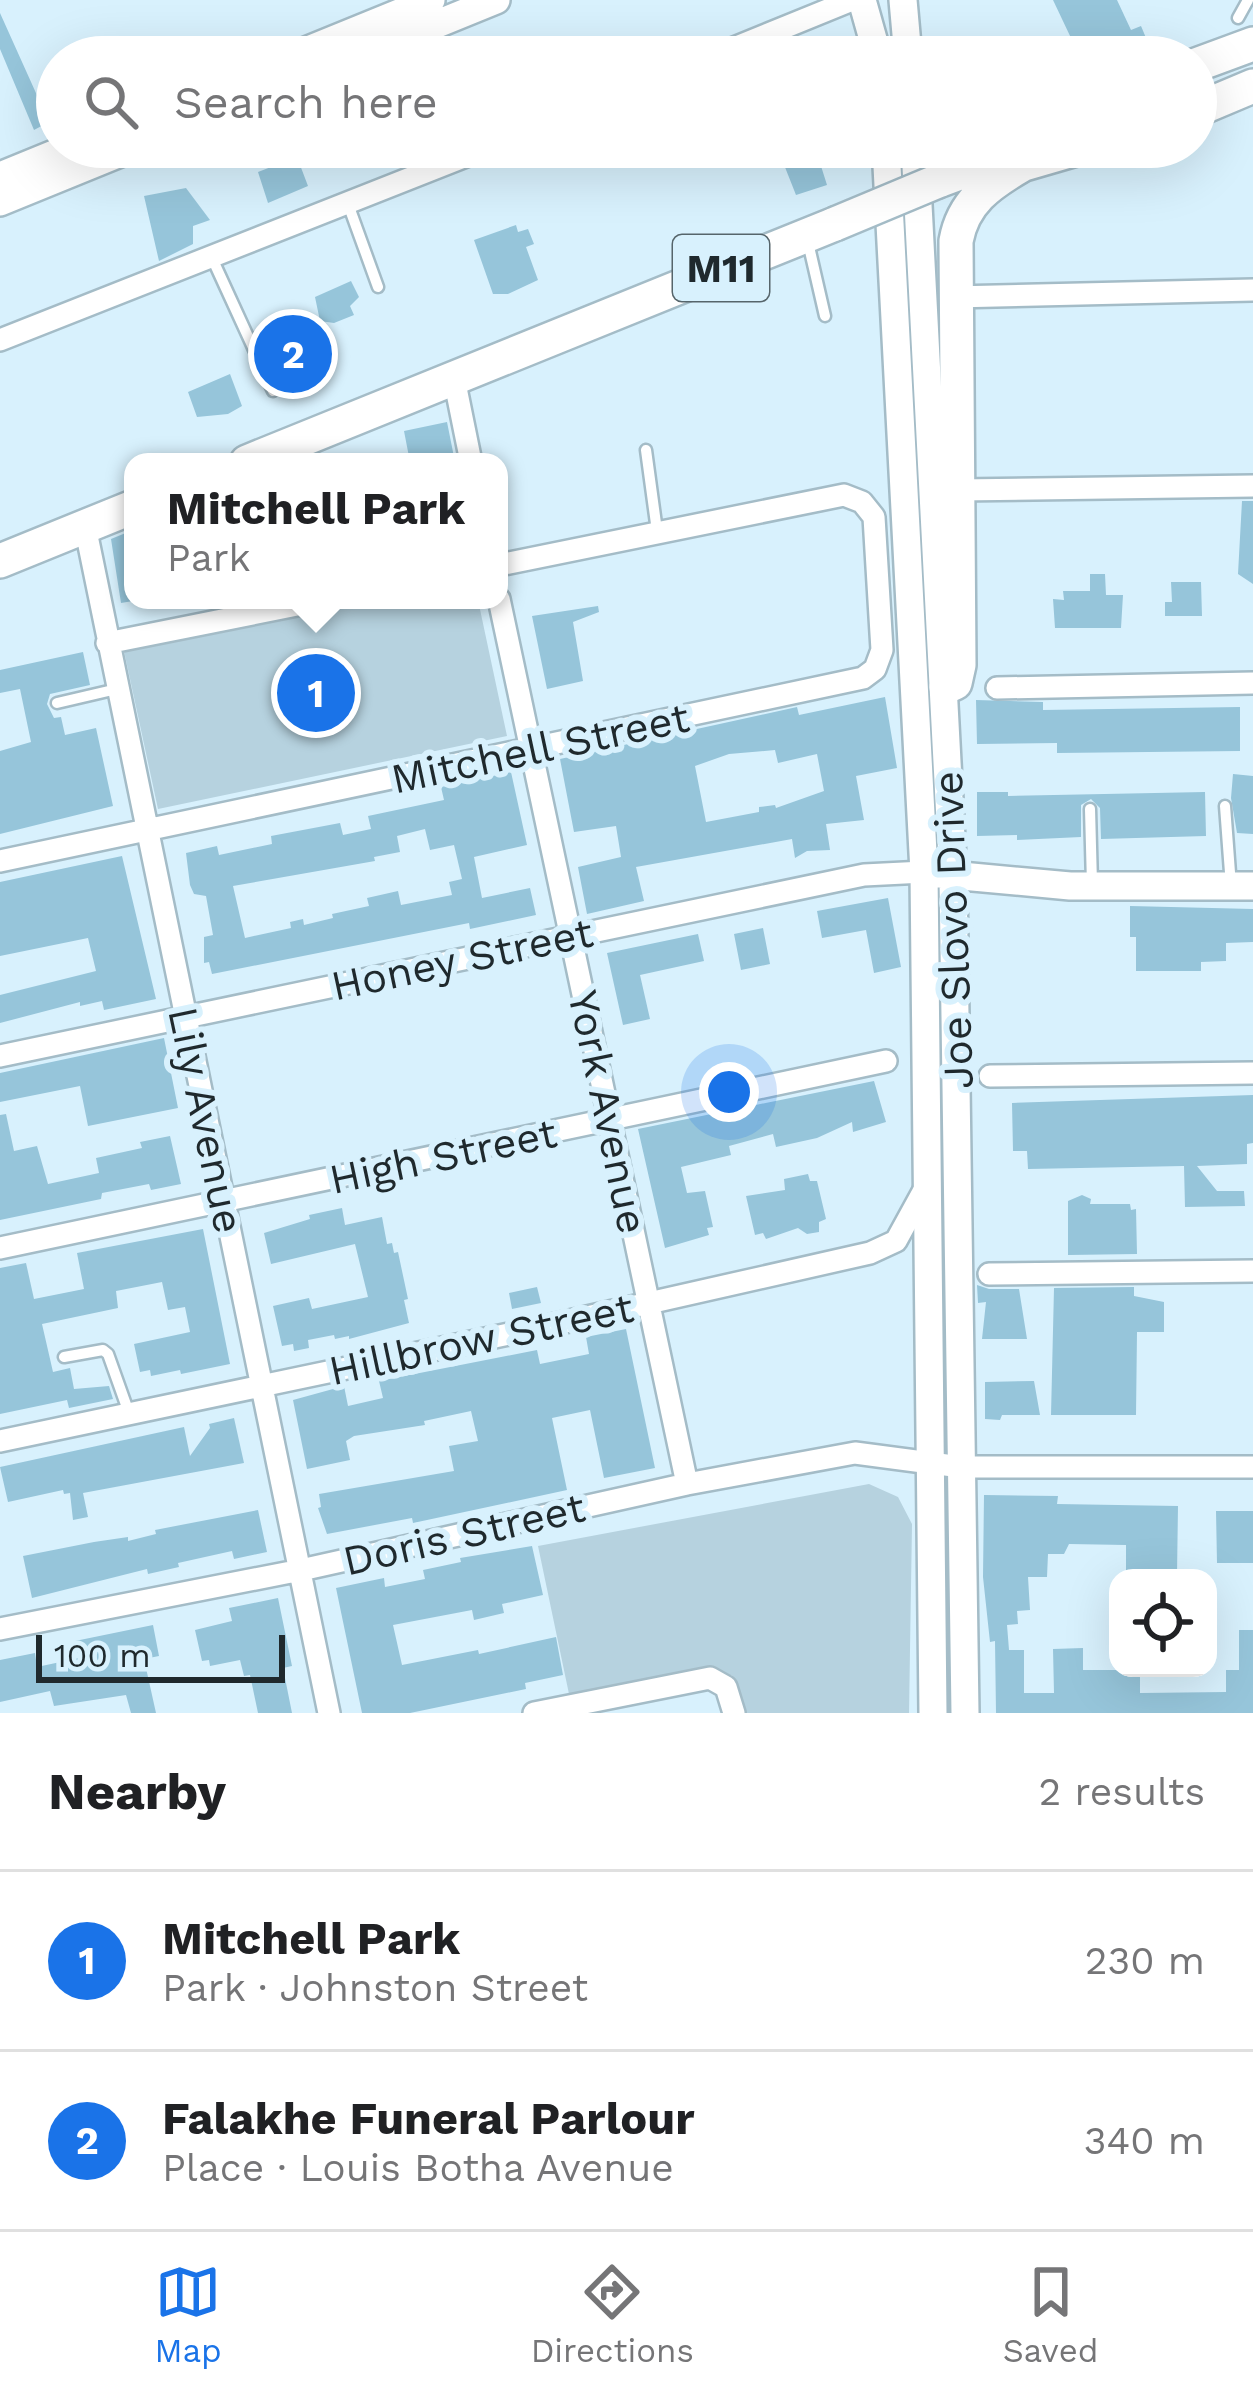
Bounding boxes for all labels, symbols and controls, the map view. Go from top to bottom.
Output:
search box [36,36,1217,168]
icon: search [78,69,144,135]
text: Search here [174,76,438,129]
road number: M11 [673,235,769,301]
pin: 2 [254,309,332,399]
popup [124,453,508,609]
text: Mitchell Park [167,482,465,535]
text: Park [167,535,251,580]
pin: 1 [277,648,355,738]
street label: Mitchell Street [387,692,693,804]
street label: Joe Slovo Drive [923,770,983,1090]
street label: Honey Street [327,907,597,1011]
street label: York Avenue [558,986,658,1238]
street label: Lily Avenue [158,1002,254,1238]
your location [699,1062,759,1122]
street label: High Street [325,1108,561,1204]
street label: Hillbrow Street [324,1283,638,1395]
street label: Doris Street [338,1482,590,1586]
map controls [1109,1569,1217,1677]
button: locate [1109,1569,1217,1677]
scale bar [36,1629,285,1682]
text: 100 m [54,1636,151,1675]
text: Nearby [48,1762,226,1821]
text: 2 results [1039,1769,1205,1814]
text: Mitchell Park [162,1912,460,1965]
text: 1 [79,1938,95,1983]
text: 230 m [1085,1938,1205,1983]
text: Park · Johnston Street [162,1965,588,2010]
text: Falakhe Funeral Parlour [162,2092,695,2145]
text: 2 [75,2118,99,2163]
text: 340 m [1084,2118,1205,2163]
text: Place · Louis Botha Avenue [162,2145,674,2190]
tab: Map [154,2259,222,2370]
tab: Directions [531,2259,694,2370]
tab: Saved [1003,2259,1099,2370]

